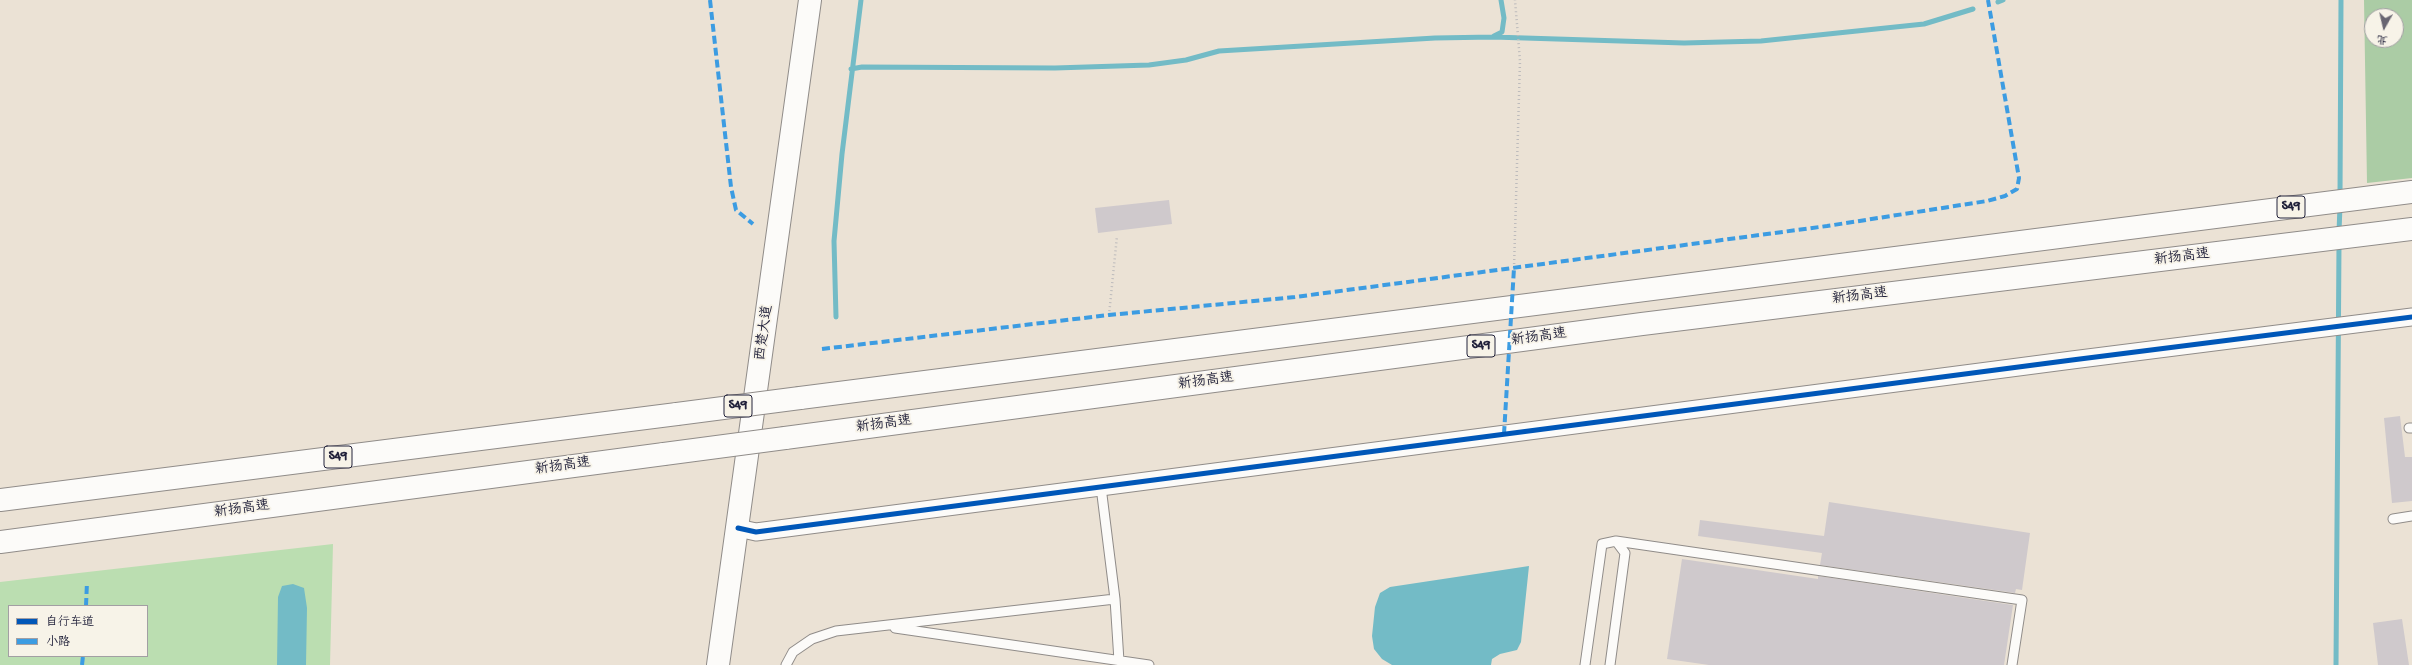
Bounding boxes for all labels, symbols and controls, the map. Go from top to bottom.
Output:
north arrow [2364,8,2404,48]
text: 北 [2376,32,2389,46]
road number: S49 [2277,196,2305,218]
street label: 新扬高速 [2153,246,2211,270]
street label: 新扬高速 [1831,285,1889,309]
street label: 西楚大道 [753,304,777,362]
street label: 新扬高速 [1510,326,1568,350]
road number: S49 [1467,335,1495,357]
street label: 新扬高速 [1177,370,1235,394]
road number: S49 [724,395,752,417]
street label: 新扬高速 [855,413,913,437]
road number: S49 [324,446,352,468]
street label: 新扬高速 [534,455,592,479]
street label: 新扬高速 [213,498,271,522]
legend [8,605,148,657]
text: 自行车道 [46,616,94,630]
text: 小路 [46,636,70,650]

